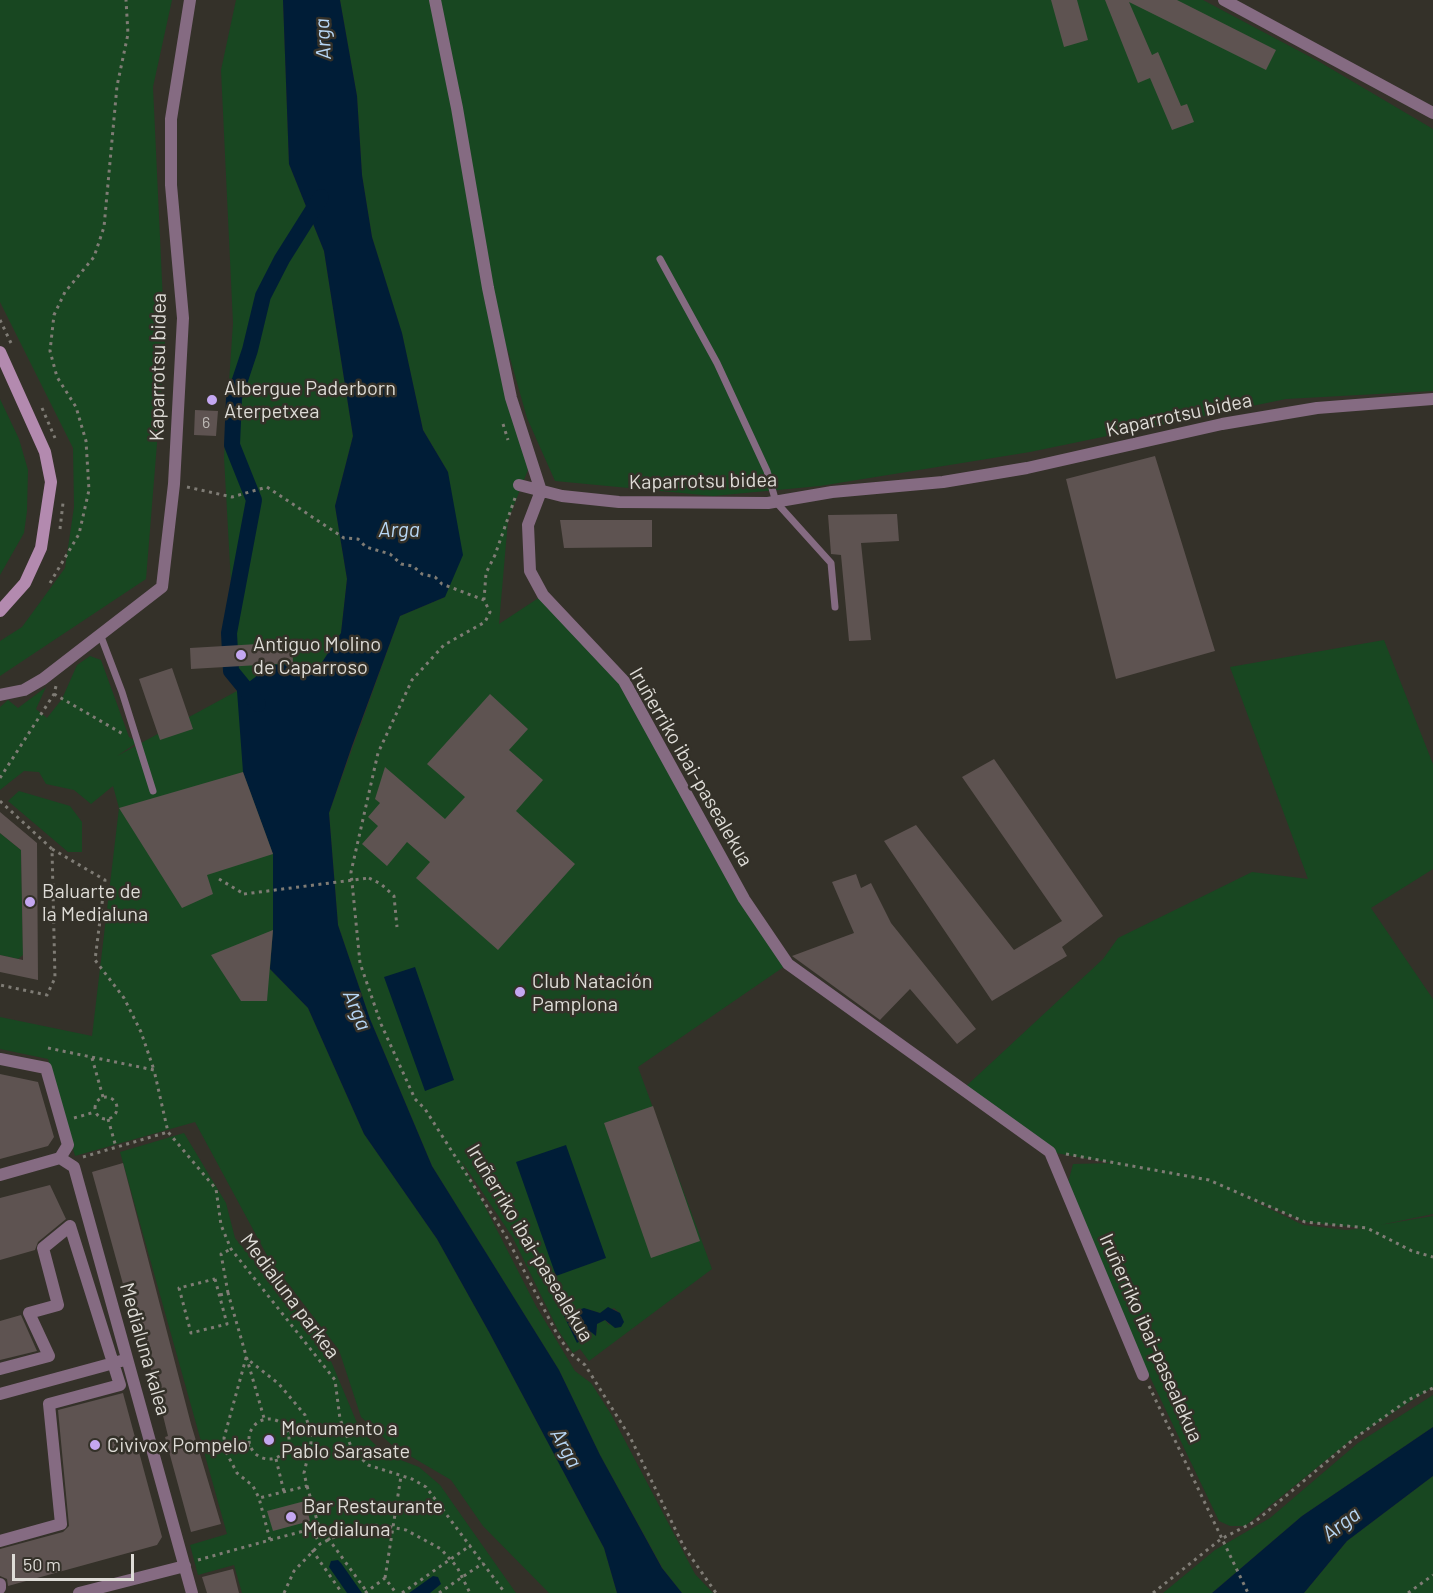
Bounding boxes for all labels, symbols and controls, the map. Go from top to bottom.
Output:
water label: Arga [309,18,337,60]
street label: Kaparrotsu bidea [145,293,171,441]
place label: Albergue Paderborn Aterpetxea [224,376,396,423]
street label: Kaparrotsu bidea [1104,388,1254,442]
marker: Albergue Paderborn Aterpetxea [205,393,219,407]
house number: 6 [202,413,210,433]
street label: Kaparrotsu bidea [629,468,777,494]
water label: Arga [378,517,420,543]
place label: Antiguo Molino de Caparroso [253,632,381,679]
marker: Antiguo Molino de Caparroso [234,648,248,662]
street label: Iruñerriko ibai-pasealekua [624,663,758,871]
place label: Baluarte de la Medialuna [42,879,148,926]
marker: Baluarte de la Medialuna [23,895,37,909]
place label: Club Natación Pamplona [532,969,653,1016]
marker: Club Natación Pamplona [513,985,527,999]
water label: Arga [337,986,377,1034]
street label: Iruñerriko ibai-pasealekua [462,1140,598,1346]
street label: Medialuna parkea [235,1229,345,1363]
street label: Iruñerriko ibai-pasealekua [1094,1230,1208,1446]
street label: Medialuna kalea [115,1280,175,1418]
place label: Monumento a Pablo Sarasate [281,1416,410,1463]
water label: Arga [545,1424,587,1472]
place label: Civivox Pompelo [107,1433,248,1457]
marker: Monumento a Pablo Sarasate [262,1433,276,1447]
marker: Civivox Pompelo [88,1438,102,1452]
place label: Bar Restaurante Medialuna [303,1494,443,1541]
water label: Arga [1317,1501,1365,1547]
marker: Bar Restaurante Medialuna [284,1510,298,1524]
scale bar [15,1542,136,1580]
text: 50 m [23,1553,61,1575]

